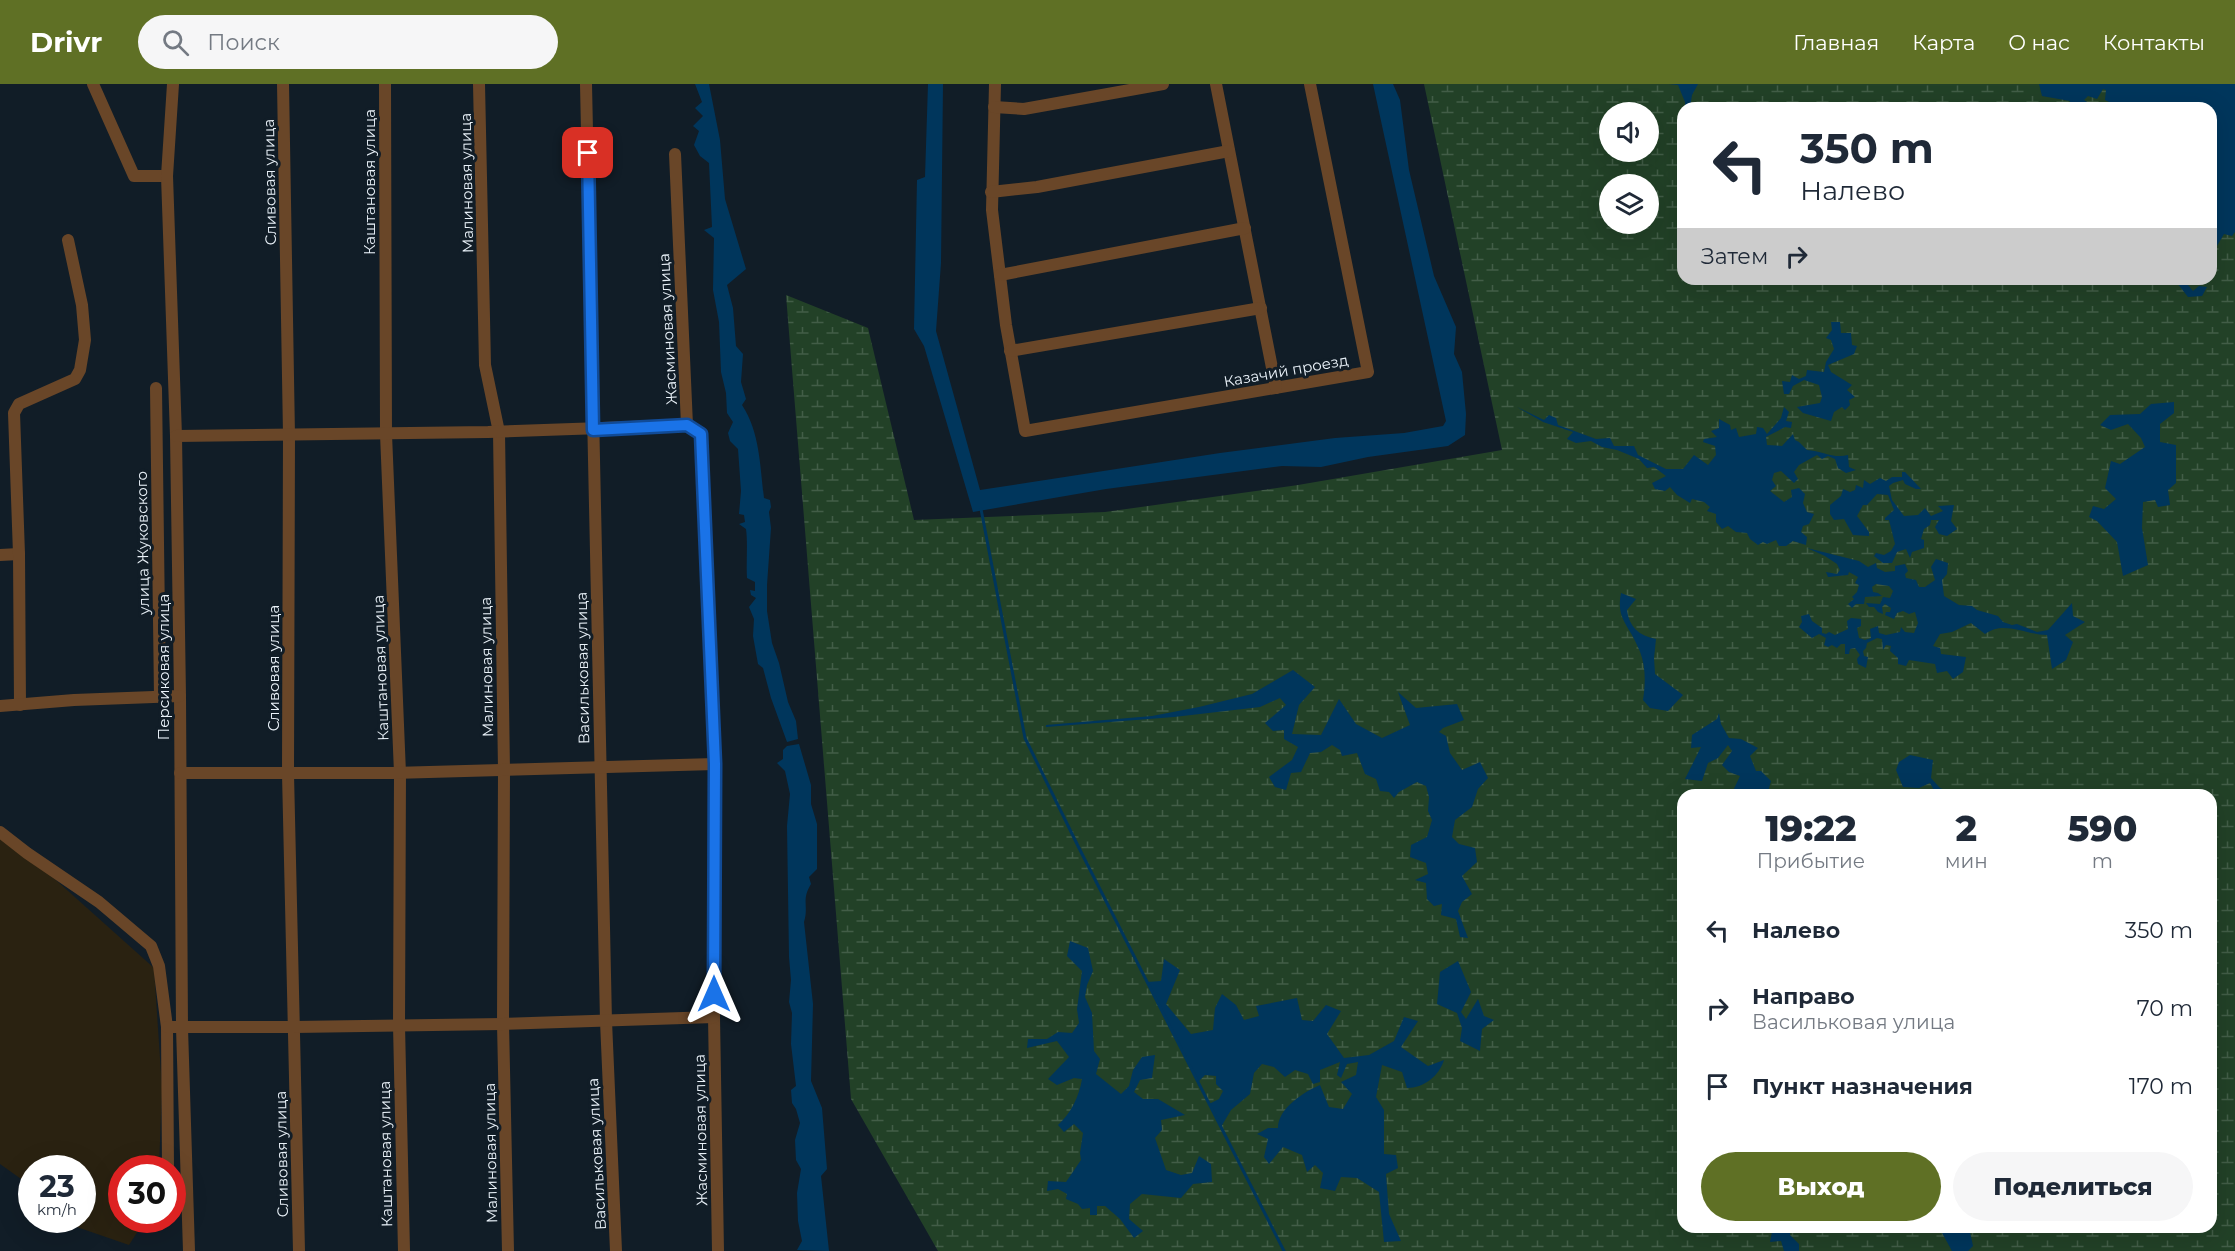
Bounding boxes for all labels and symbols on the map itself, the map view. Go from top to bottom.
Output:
street label: Каштановая улица [360,109,379,255]
street label: Малиновая улица [456,113,477,253]
street label: Сливовая улица [259,119,280,245]
pin [562,127,613,178]
street label: Жасминовая улица [654,253,681,405]
street label: Казачий проезд [1222,350,1350,391]
street label: улица Жуковского [132,471,153,616]
street label: Васильковая улица [572,592,593,744]
street label: Персиковая улица [154,594,173,740]
street label: Каштановая улица [368,595,393,741]
street label: Малиновая улица [476,597,497,737]
street label: Сливовая улица [264,605,283,731]
position arrow [682,962,746,1026]
street label: Жасминовая улица [690,1054,711,1206]
street label: Васильковая улица [583,1077,610,1231]
street label: Каштановая улица [375,1081,396,1227]
street label: Малиновая улица [480,1083,501,1223]
street label: Сливовая улица [271,1091,292,1217]
speed limit sign: 30 [108,1155,186,1233]

